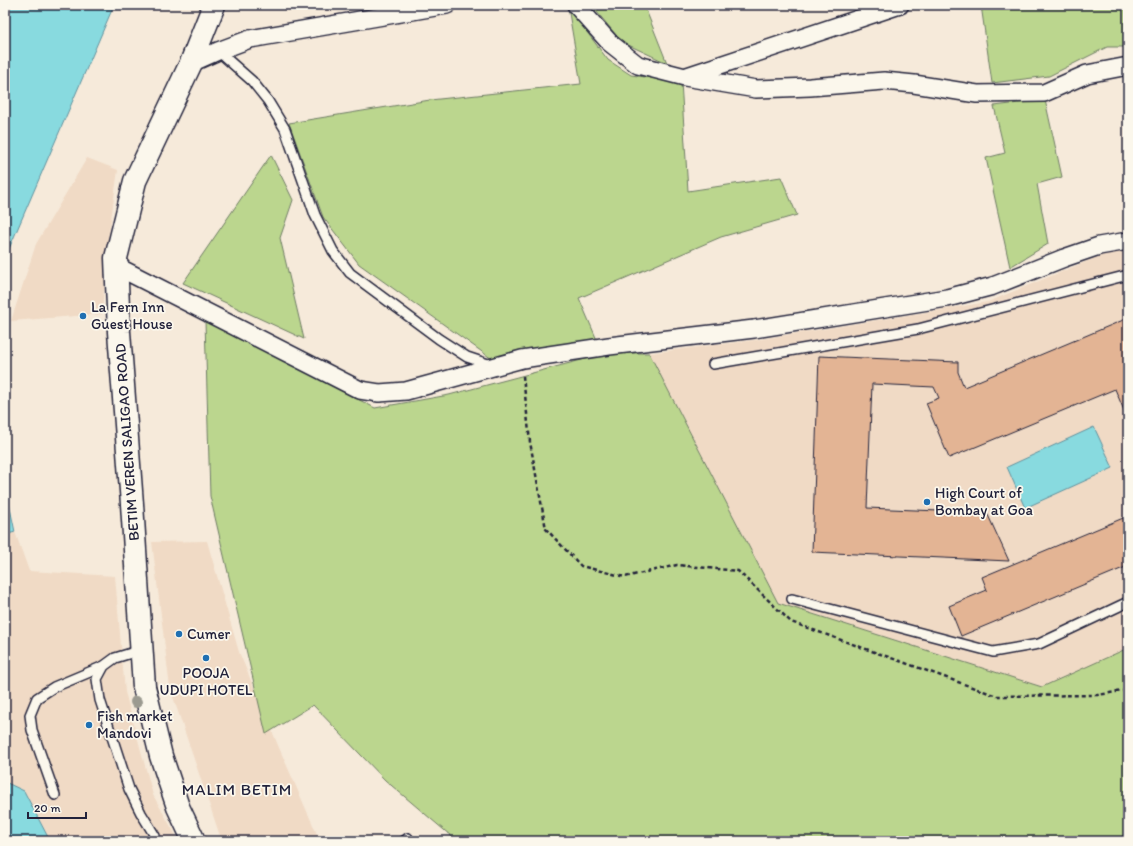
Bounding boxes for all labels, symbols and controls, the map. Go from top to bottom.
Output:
place label: La Fern Inn Guest House [91,298,173,333]
marker: La Fern Inn Guest House [78,311,88,321]
street label: BETIM VEREN SALIGAO ROAD [111,343,143,541]
place label: High Court of Bombay at Goa [935,484,1033,519]
marker: High Court of Bombay at Goa [922,497,932,507]
place label: Cumer [187,625,231,643]
marker: Cumer [174,629,184,639]
marker: POOJA UDUPI HOTEL [201,653,211,663]
place label: POOJA UDUPI HOTEL [160,664,253,699]
place label: Fish market Mandovi [97,707,173,742]
marker: Fish market Mandovi [84,720,94,730]
district label: MALIM BETIM [182,780,292,799]
scale bar [28,794,86,820]
text: 20 m [34,801,61,815]

